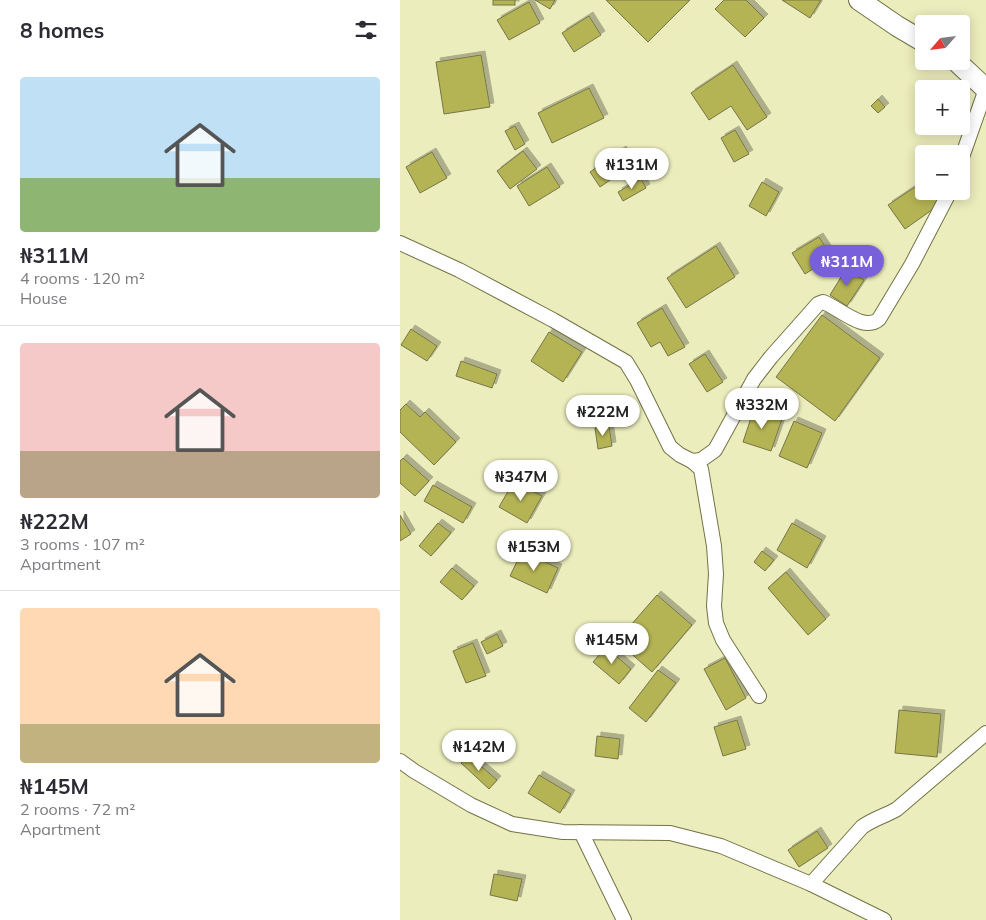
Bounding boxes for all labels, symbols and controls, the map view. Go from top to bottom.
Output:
north arrow [915,15,970,70]
map controls [915,15,970,200]
icon: filters [352,16,380,44]
text: 8 homes [20,17,104,43]
button: + [915,80,970,135]
icon: home [155,110,245,200]
button: − [915,145,970,200]
pin: ₦131M [597,148,667,190]
text: ₦131M [606,154,658,174]
text: ₦311M [20,242,89,268]
pin: ₦311M [812,244,882,287]
text: ₦311M [821,251,873,271]
text: 4 rooms · 120 m² [20,268,145,288]
text: House [20,288,67,308]
icon: home [155,375,245,465]
pin: ₦332M [727,388,797,430]
pin: ₦222M [568,394,638,437]
text: ₦332M [736,394,788,414]
text: ₦222M [577,401,629,421]
pin: ₦347M [486,460,556,502]
text: ₦347M [495,466,547,486]
text: ₦222M [20,508,89,534]
pin: ₦153M [499,530,569,572]
text: 3 rooms · 107 m² [20,534,145,554]
text: ₦153M [508,536,560,556]
text: Apartment [20,554,101,574]
pin: ₦145M [577,622,647,665]
text: ₦145M [586,629,638,649]
icon: home [155,640,245,730]
pin: ₦142M [444,730,514,772]
text: ₦142M [453,736,505,756]
text: ₦145M [20,773,89,799]
text: 2 rooms · 72 m² [20,799,135,819]
text: Apartment [20,819,101,839]

